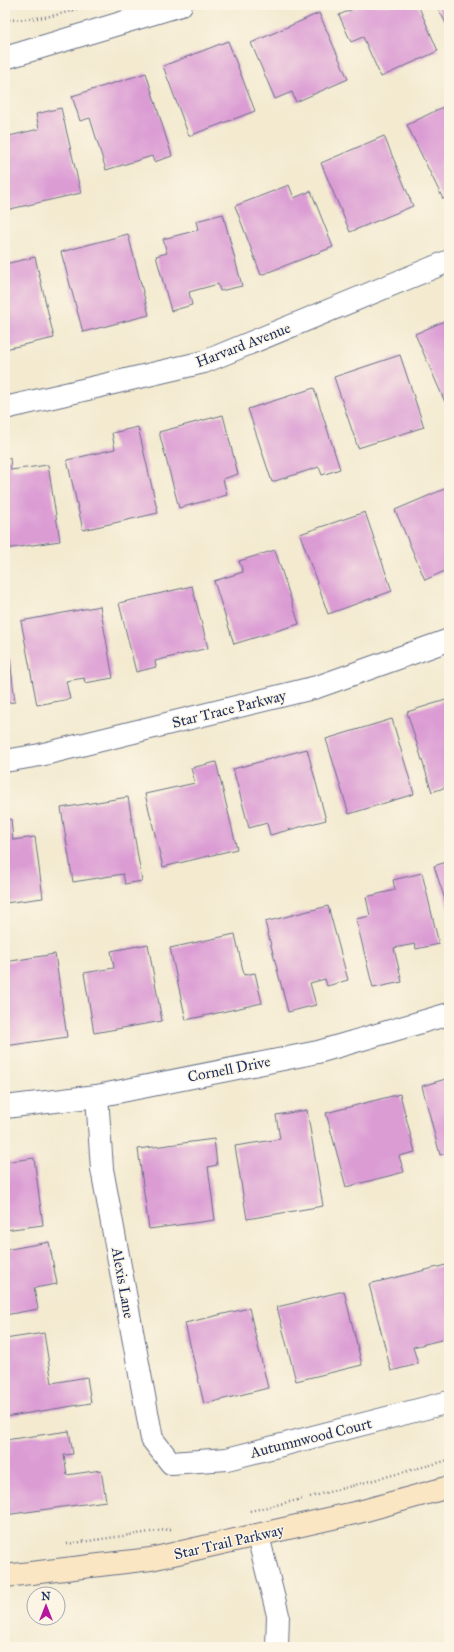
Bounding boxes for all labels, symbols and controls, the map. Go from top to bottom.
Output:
street label: Harvard Avenue [193,319,293,371]
street label: Star Trace Parkway [170,686,289,732]
street label: Cornell Drive [186,1052,272,1086]
street label: Alexis Lane [108,1245,138,1320]
street label: Autumnwood Court [247,1414,374,1462]
street label: Star Trail Parkway [172,1520,287,1563]
north arrow [26,1586,66,1626]
text: N [41,1590,51,1603]

